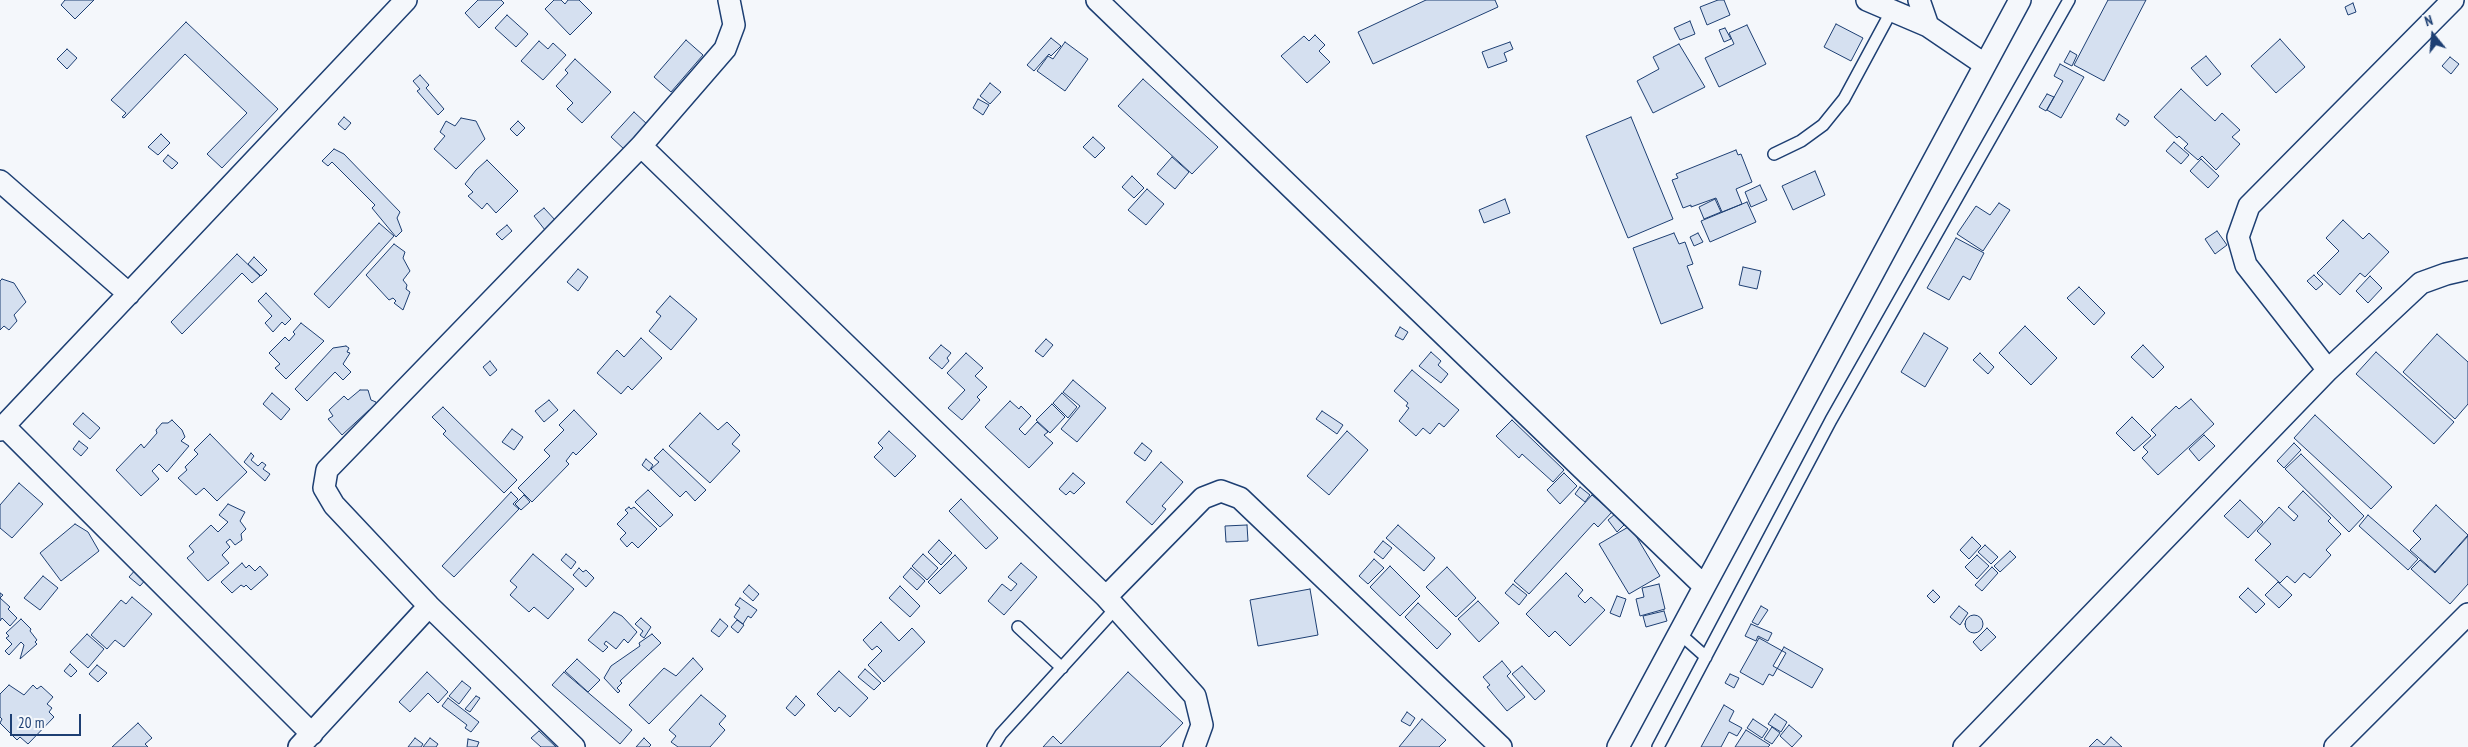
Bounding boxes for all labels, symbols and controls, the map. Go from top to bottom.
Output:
north arrow [2408,10,2458,60]
text: N [2422,11,2435,30]
scale bar [12,704,84,736]
text: 20 m [18,713,44,732]

